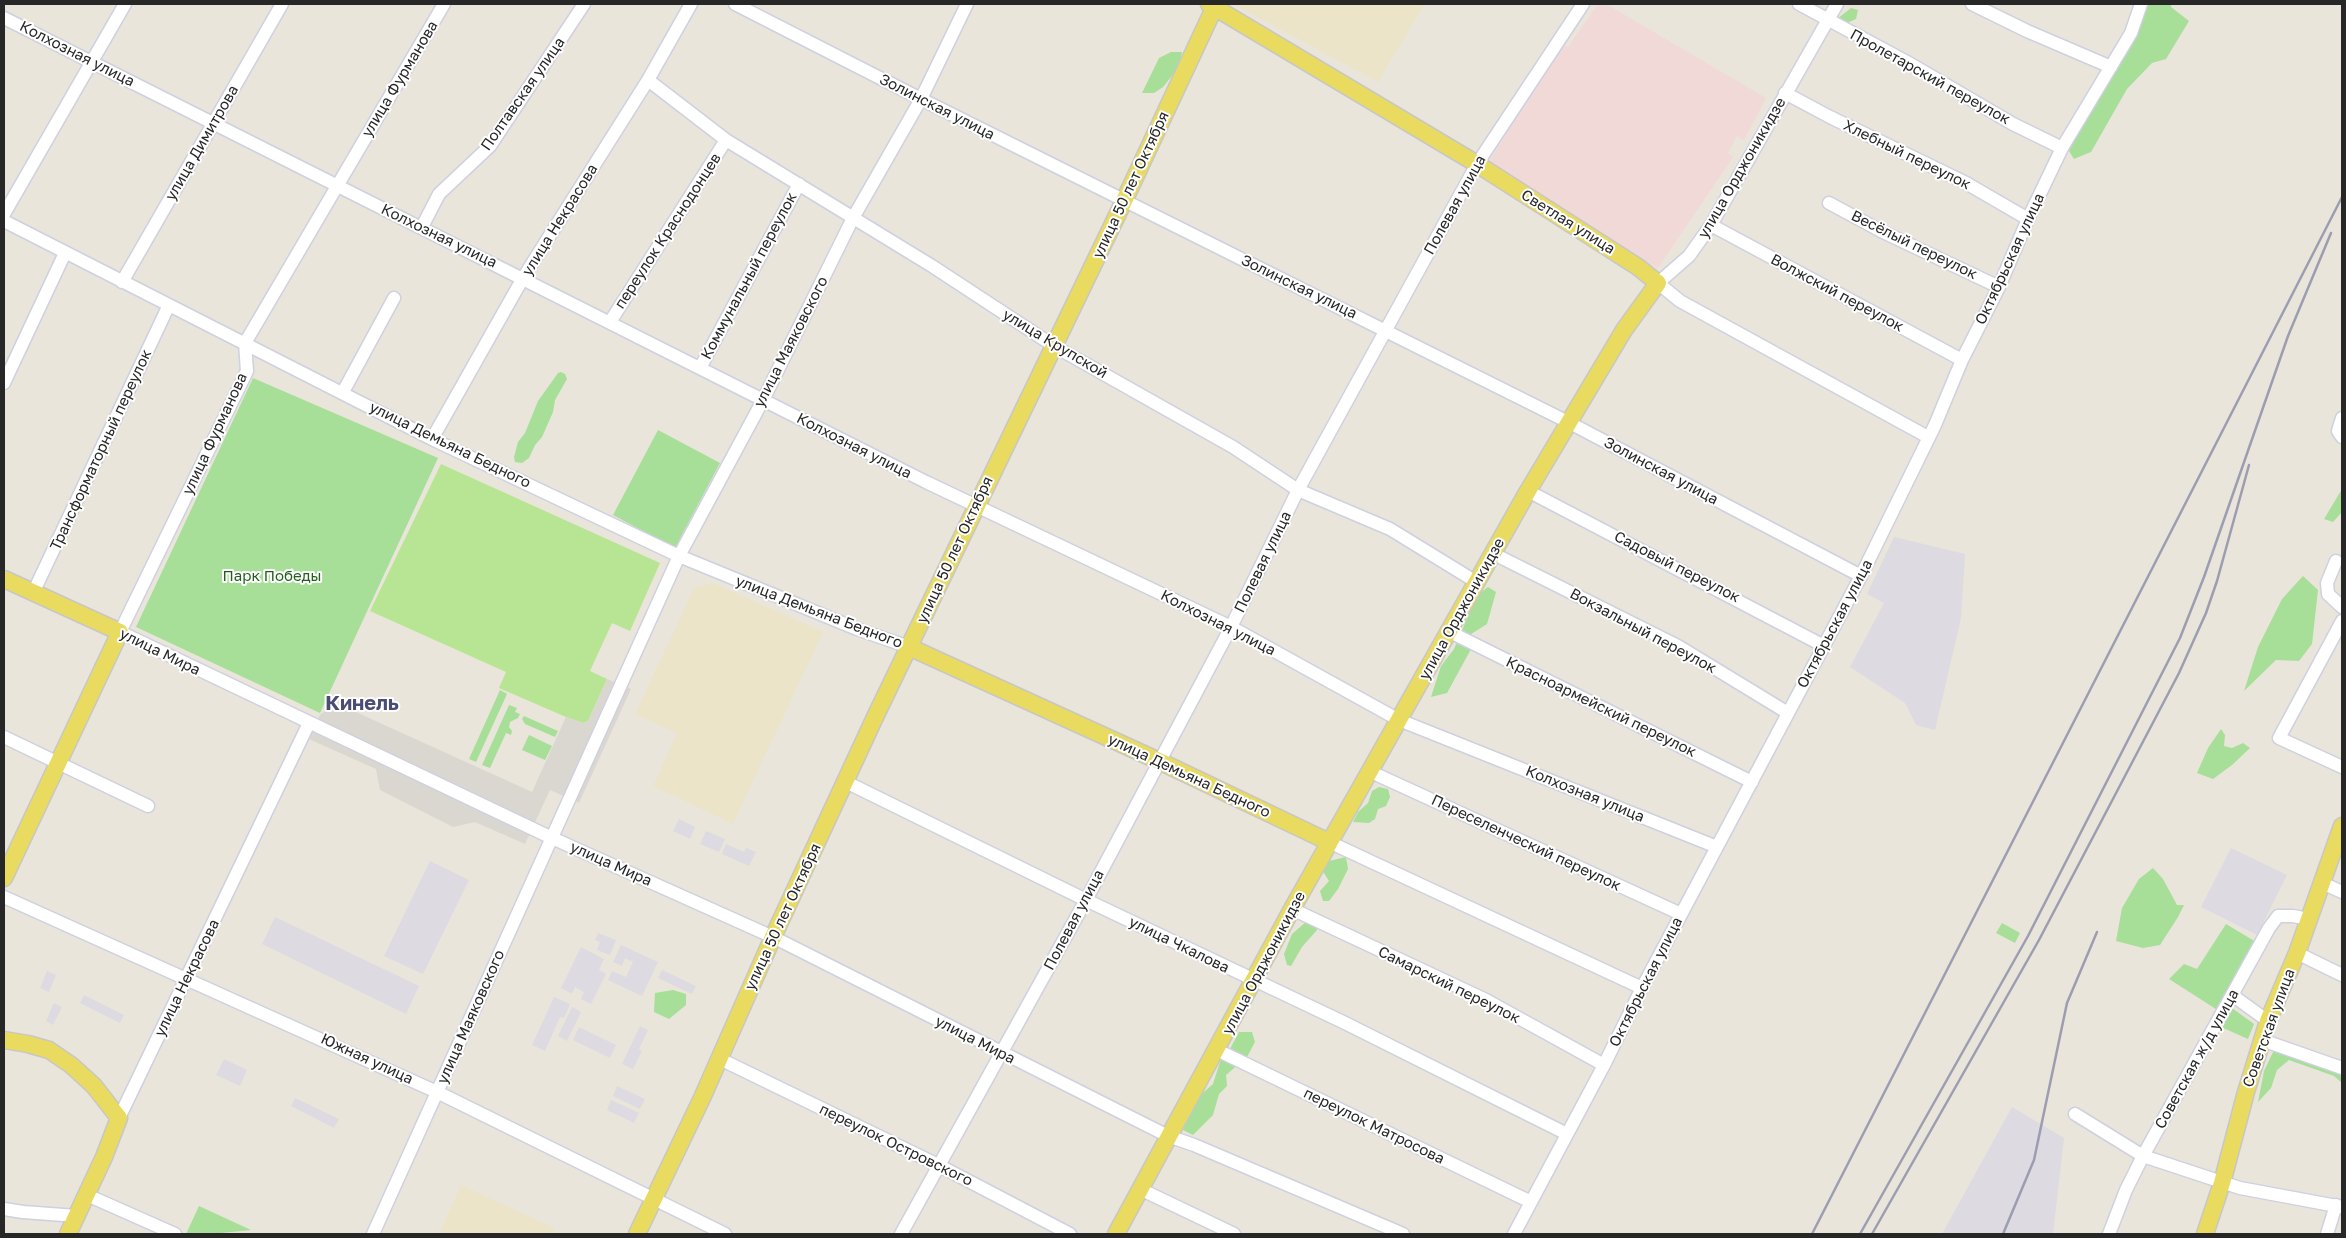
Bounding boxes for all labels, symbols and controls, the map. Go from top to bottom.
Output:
street label: Колхозная улица [17,17,137,91]
street label: улица Фурманова [358,18,442,140]
street label: Пролетарский переулок [1847,25,2013,129]
street label: Полтавская улица [477,34,569,154]
street label: Золинская улица [876,70,998,144]
street label: улица Димитрова [162,82,242,204]
street label: улица Орджоникидзе [1694,94,1790,242]
street label: улица 50 лет Октября [1089,109,1173,261]
street label: Хлебный переулок [1840,116,1974,194]
street label: переулок Краснодонцев [611,150,725,312]
street label: Полевая улица [1420,152,1490,258]
street label: улица Некрасова [518,161,602,279]
street label: Светлая улица [1518,186,1618,258]
street label: Коммунальный переулок [697,190,801,362]
street label: Октябрьская улица [1972,190,2048,328]
street label: Колхозная улица [378,200,500,272]
street label: Весёлый переулок [1848,207,1980,283]
street label: Волжский переулок [1767,250,1907,336]
street label: Золинская улица [1238,251,1360,323]
street label: улица Маяковского [750,273,832,411]
street label: улица Крупской [999,306,1111,382]
street label: Трансформаторный переулок [46,347,156,553]
street label: улица Фурманова [179,370,251,498]
street label: улица Демьяна Бедного [366,398,534,492]
street label: Колхозная улица [794,409,914,483]
street label: Золинская улица [1601,433,1721,509]
street label: улица 50 лет Октября [913,474,997,626]
street label: Полевая улица [1231,508,1295,616]
street label: Садовый переулок [1611,527,1743,607]
street label: улица Орджоникидзе [1415,535,1509,683]
street label: Октябрьская улица [1793,557,1877,691]
park label: Парк Победы [222,567,322,585]
street label: улица Демьяна Бедного [733,572,905,652]
street label: Вокзальный переулок [1567,585,1719,677]
street label: Колхозная улица [1158,586,1278,660]
street label: улица Мира [117,625,203,679]
street label: Красноармейский переулок [1503,653,1699,761]
district label: Кинель [325,692,399,716]
street label: улица Демьяна Бедного [1105,730,1273,822]
street label: Колхозная улица [1523,762,1647,826]
street label: Переселенческий переулок [1428,791,1624,895]
street label: улица Мира [567,838,655,890]
street label: улица 50 лет Октября [741,841,825,993]
street label: Полевая улица [1040,867,1108,973]
street label: улица Орджоникидзе [1219,888,1309,1038]
street label: улица Чкалова [1126,913,1232,977]
street label: Октябрьская улица [1606,914,1686,1050]
street label: улица Некрасова [151,916,223,1040]
street label: Самарский переулок [1375,943,1523,1027]
street label: улица Маяковского [433,947,509,1087]
street label: Советская улица [2239,966,2299,1090]
street label: Советская ж/д улица [2151,986,2243,1132]
street label: улица Мира [932,1012,1018,1068]
street label: Южная улица [318,1030,416,1088]
street label: переулок Матросова [1301,1084,1447,1168]
street label: переулок Островского [816,1100,976,1190]

